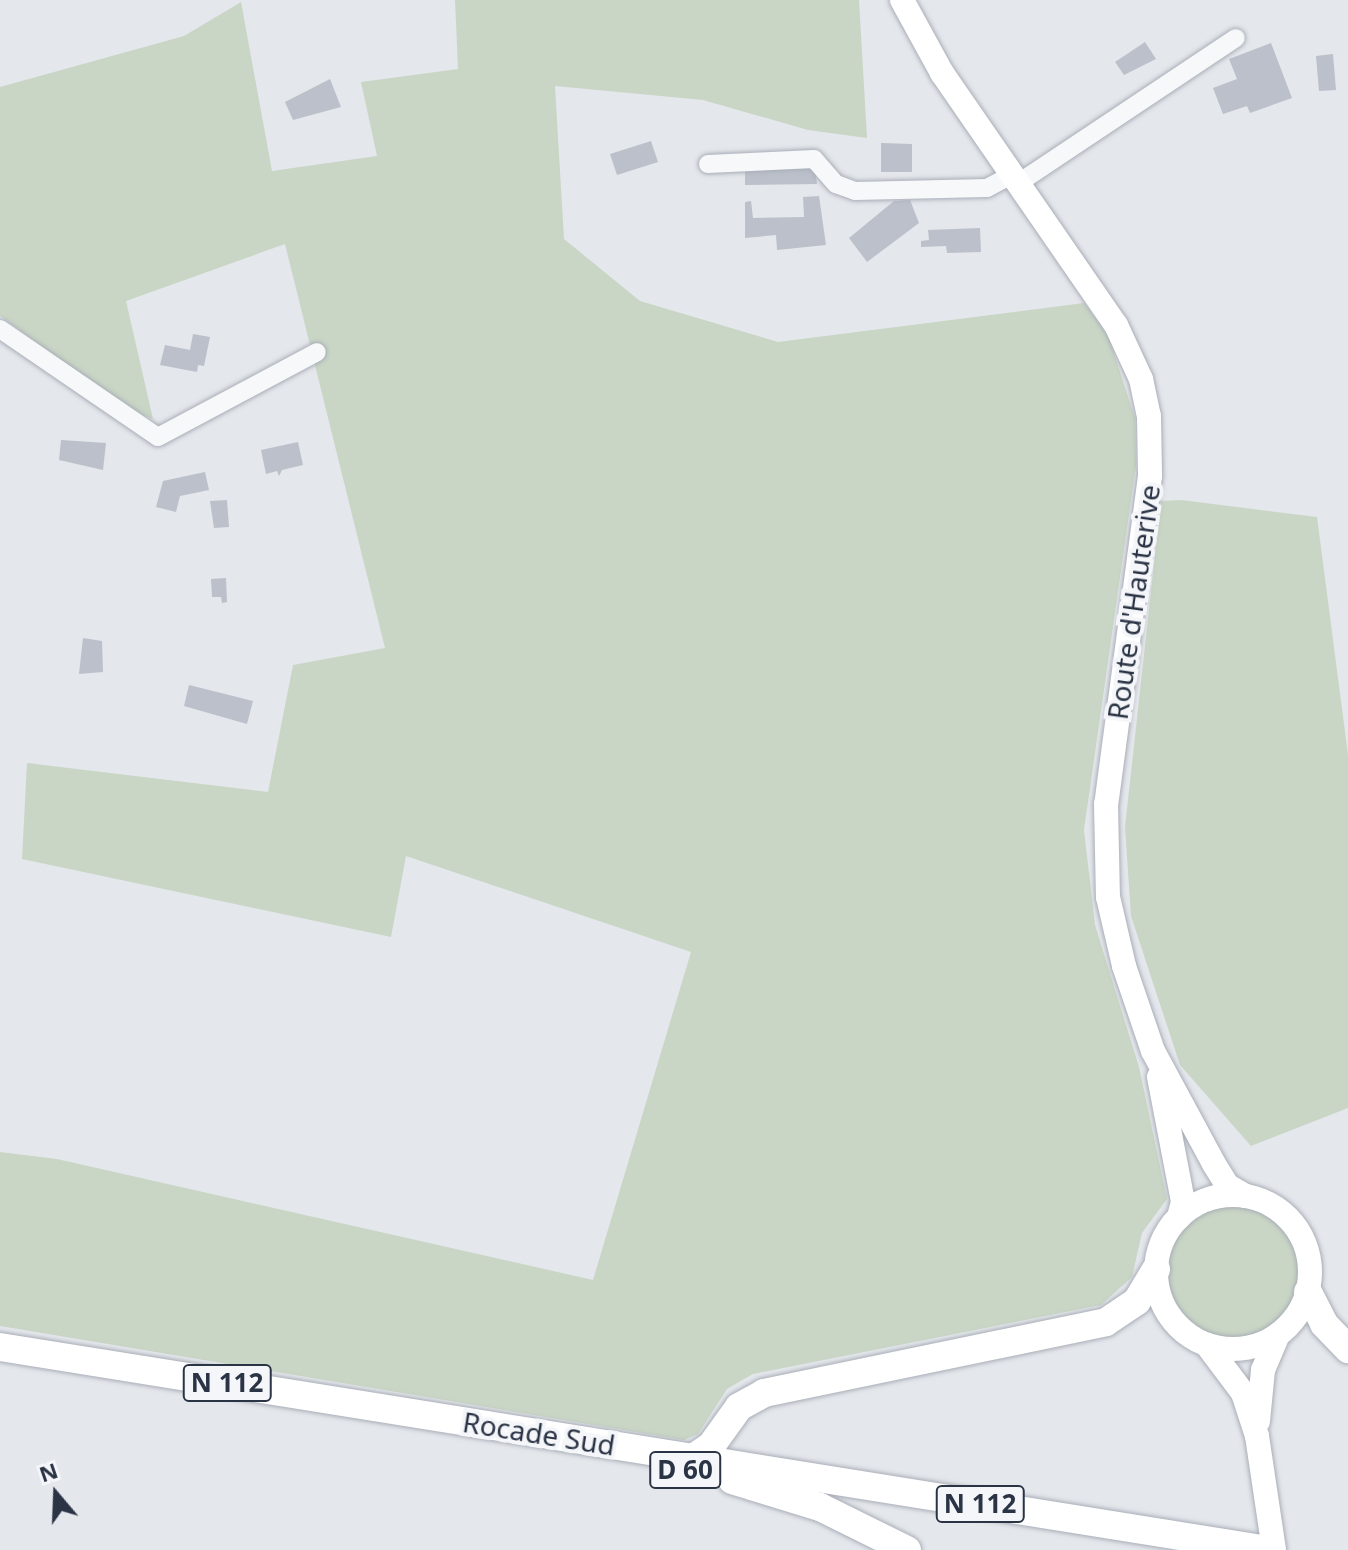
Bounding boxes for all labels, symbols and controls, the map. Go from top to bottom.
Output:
street label: Route d'Hauterive [1100,482,1166,722]
road number: N 112 [181,1361,273,1405]
street label: Rocade Sud [460,1404,618,1462]
road number: D 60 [649,1448,721,1492]
north arrow [16,1454,96,1534]
text: N [35,1454,62,1488]
road number: N 112 [934,1482,1026,1526]

